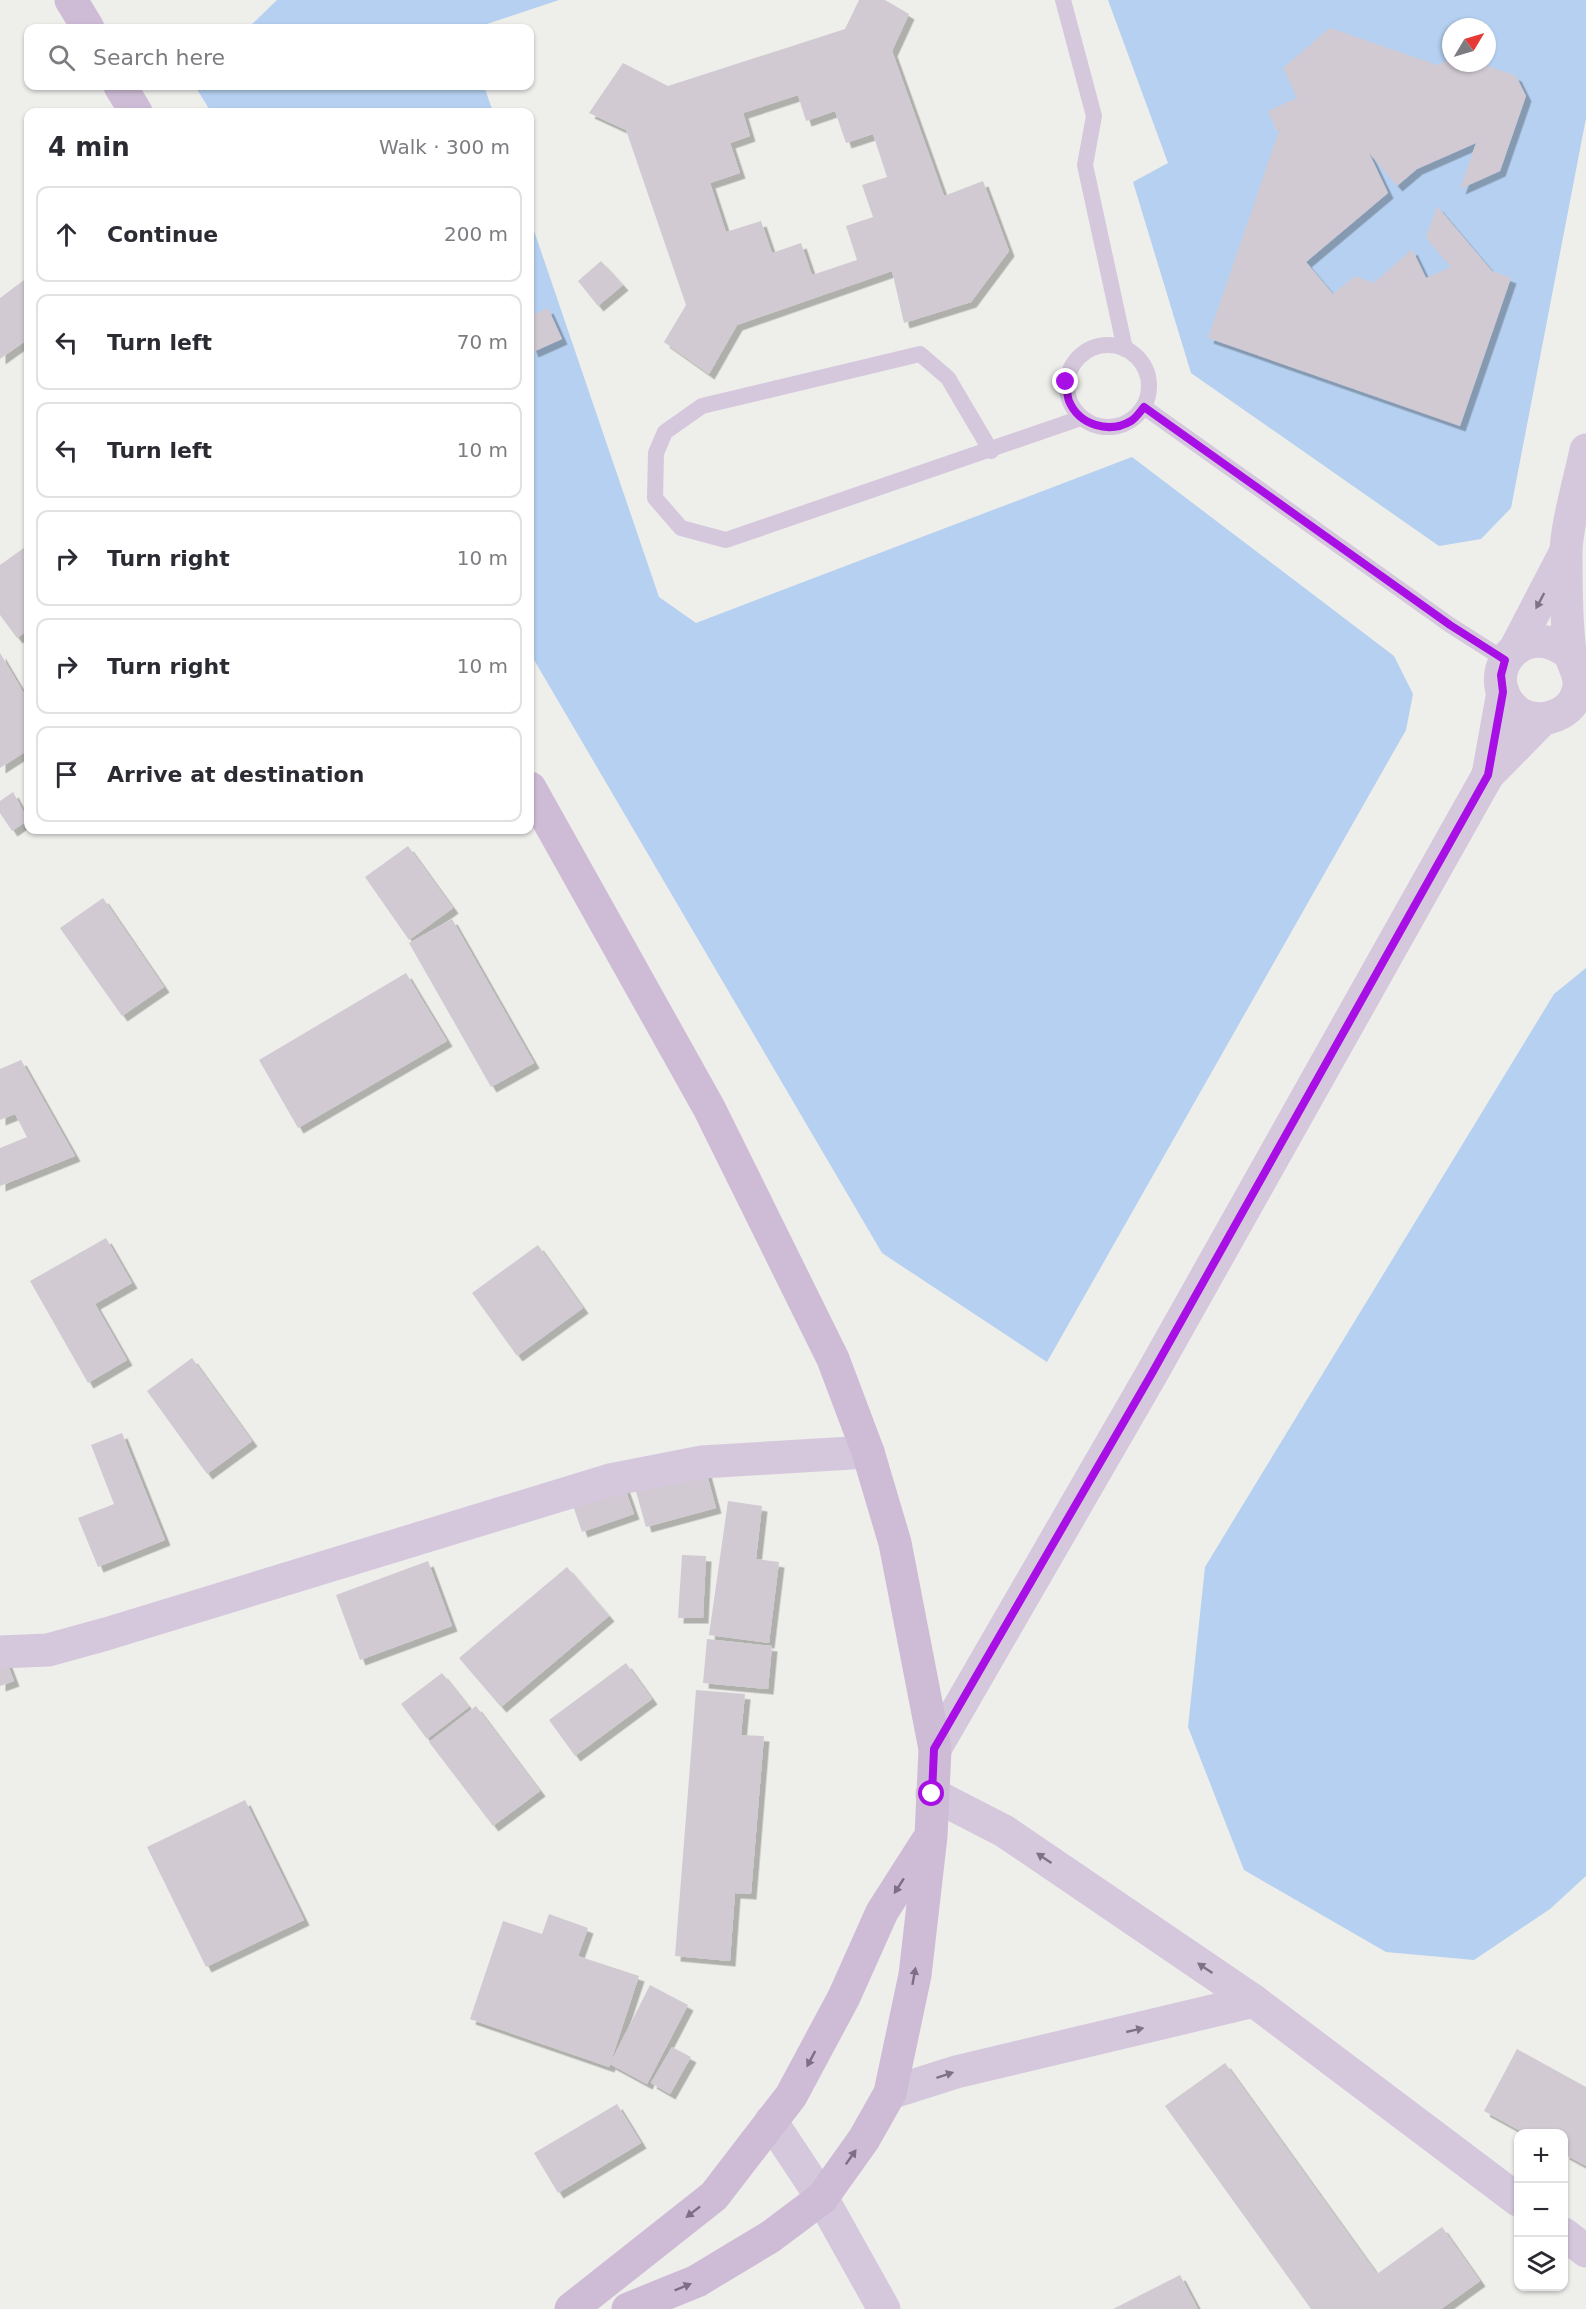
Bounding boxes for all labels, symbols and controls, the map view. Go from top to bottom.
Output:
north arrow [1442,18,1496,72]
search box [24,24,534,90]
icon: search [45,41,78,74]
text: Search here [93,45,225,70]
text: 4 min [48,132,130,162]
text: Walk · 300 m [379,135,510,159]
icon: ahead [50,218,83,251]
text: Continue [107,222,218,247]
text: 200 m [444,222,508,246]
icon: left [50,326,83,359]
text: Turn left [107,330,212,355]
text: 70 m [457,330,508,354]
route end [1052,368,1078,394]
icon: left [50,434,83,467]
text: Turn left [107,438,212,463]
text: 10 m [457,438,508,462]
icon: right [50,542,83,575]
text: Turn right [107,546,230,571]
text: 10 m [457,546,508,570]
one-way arrow [1535,593,1545,610]
icon: right [50,650,83,683]
text: Turn right [107,654,230,679]
text: 10 m [457,654,508,678]
icon: arrive [50,758,83,791]
text: Arrive at destination [107,762,364,787]
route start [918,1780,944,1806]
one-way arrow [1036,1853,1052,1864]
one-way arrow [893,1877,905,1893]
one-way arrow [1198,1962,1214,1974]
one-way arrow [910,1966,919,1985]
one-way arrow [1126,2025,1144,2035]
one-way arrow [806,2051,816,2068]
one-way arrow [936,2070,954,2079]
map controls [1514,2129,1568,2291]
button: + [1514,2129,1568,2183]
one-way arrow [845,2150,857,2166]
button: − [1514,2183,1568,2237]
one-way arrow [685,2206,700,2218]
button: layers [1514,2237,1568,2291]
one-way arrow [674,2282,692,2292]

